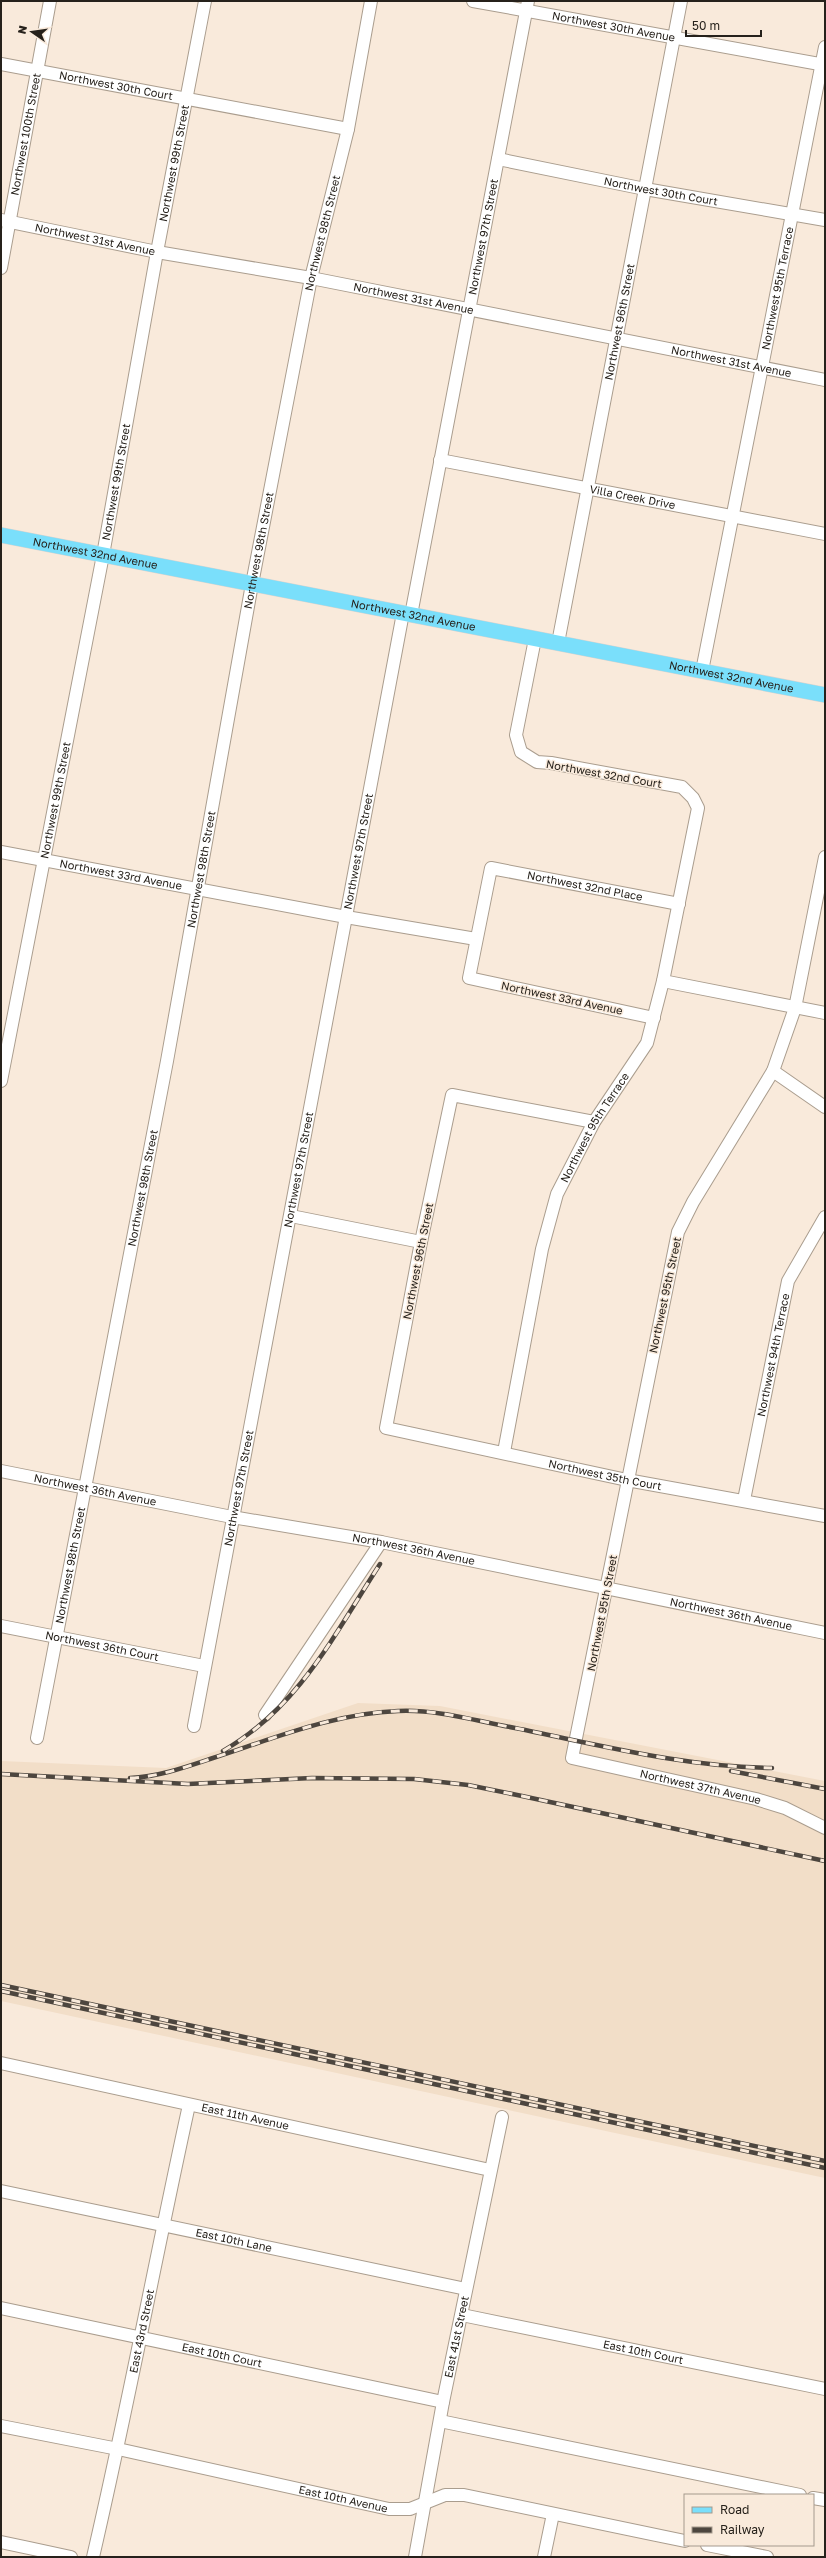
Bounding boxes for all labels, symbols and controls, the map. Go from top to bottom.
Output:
street label: Northwest 30th Avenue [551,9,676,44]
north arrow [12,12,52,52]
scale bar [686,12,761,38]
text: 50 m [692,18,720,33]
text: N [14,24,29,35]
street label: Northwest 30th Court [58,68,174,102]
street label: Northwest 100th Street [7,72,43,196]
street label: Northwest 99th Street [156,104,191,223]
street label: Northwest 98th Street [302,174,342,292]
street label: Northwest 30th Court [603,174,719,207]
street label: Northwest 97th Street [465,178,500,296]
street label: Northwest 31st Avenue [34,220,156,257]
street label: Northwest 95th Terrace [758,226,795,351]
street label: Northwest 96th Street [601,262,637,381]
street label: Northwest 31st Avenue [352,280,475,316]
street label: Northwest 31st Avenue [670,343,793,379]
street label: Northwest 99th Street [99,422,132,541]
street label: Villa Creek Drive [589,482,677,511]
street label: Northwest 98th Street [241,491,276,610]
street label: Northwest 32nd Avenue [32,534,159,571]
street label: Northwest 32nd Avenue [350,596,477,633]
street label: Northwest 32nd Avenue [668,658,795,695]
street label: Northwest 99th Street [37,741,73,860]
street label: Northwest 32nd Court [545,757,663,790]
street label: Northwest 97th Street [341,792,375,910]
street label: Northwest 98th Street [184,810,217,929]
street label: Northwest 33rd Avenue [59,856,183,892]
street label: Northwest 32nd Place [526,868,644,903]
street label: Northwest 33rd Avenue [500,978,624,1017]
street label: Northwest 95th Terrace [557,1070,631,1184]
street label: Northwest 97th Street [281,1111,315,1229]
street label: Northwest 98th Street [125,1128,160,1247]
street label: Northwest 96th Street [400,1202,435,1320]
street label: Northwest 95th Street [646,1236,683,1354]
street label: Northwest 94th Terrace [754,1292,791,1418]
street label: Northwest 97th Street [221,1429,255,1547]
street label: Northwest 35th Court [547,1456,663,1492]
street label: Northwest 36th Avenue [33,1471,158,1508]
street label: Northwest 98th Street [52,1506,87,1625]
street label: Northwest 36th Avenue [351,1530,476,1567]
street label: Northwest 95th Street [584,1554,619,1672]
street label: Northwest 36th Avenue [669,1594,794,1632]
street label: Northwest 36th Court [44,1628,160,1663]
street label: Northwest 37th Avenue [639,1766,763,1806]
street label: East 11th Avenue [200,2100,290,2132]
street label: East 10th Lane [195,2225,273,2254]
street label: East 43rd Street [126,2288,156,2374]
street label: East 41st Street [441,2295,471,2379]
street label: East 10th Court [602,2337,685,2366]
street label: East 10th Court [181,2340,263,2369]
street label: East 10th Avenue [298,2482,389,2515]
legend [684,2494,814,2546]
text: Road [720,2502,749,2517]
text: Railway [720,2522,765,2537]

